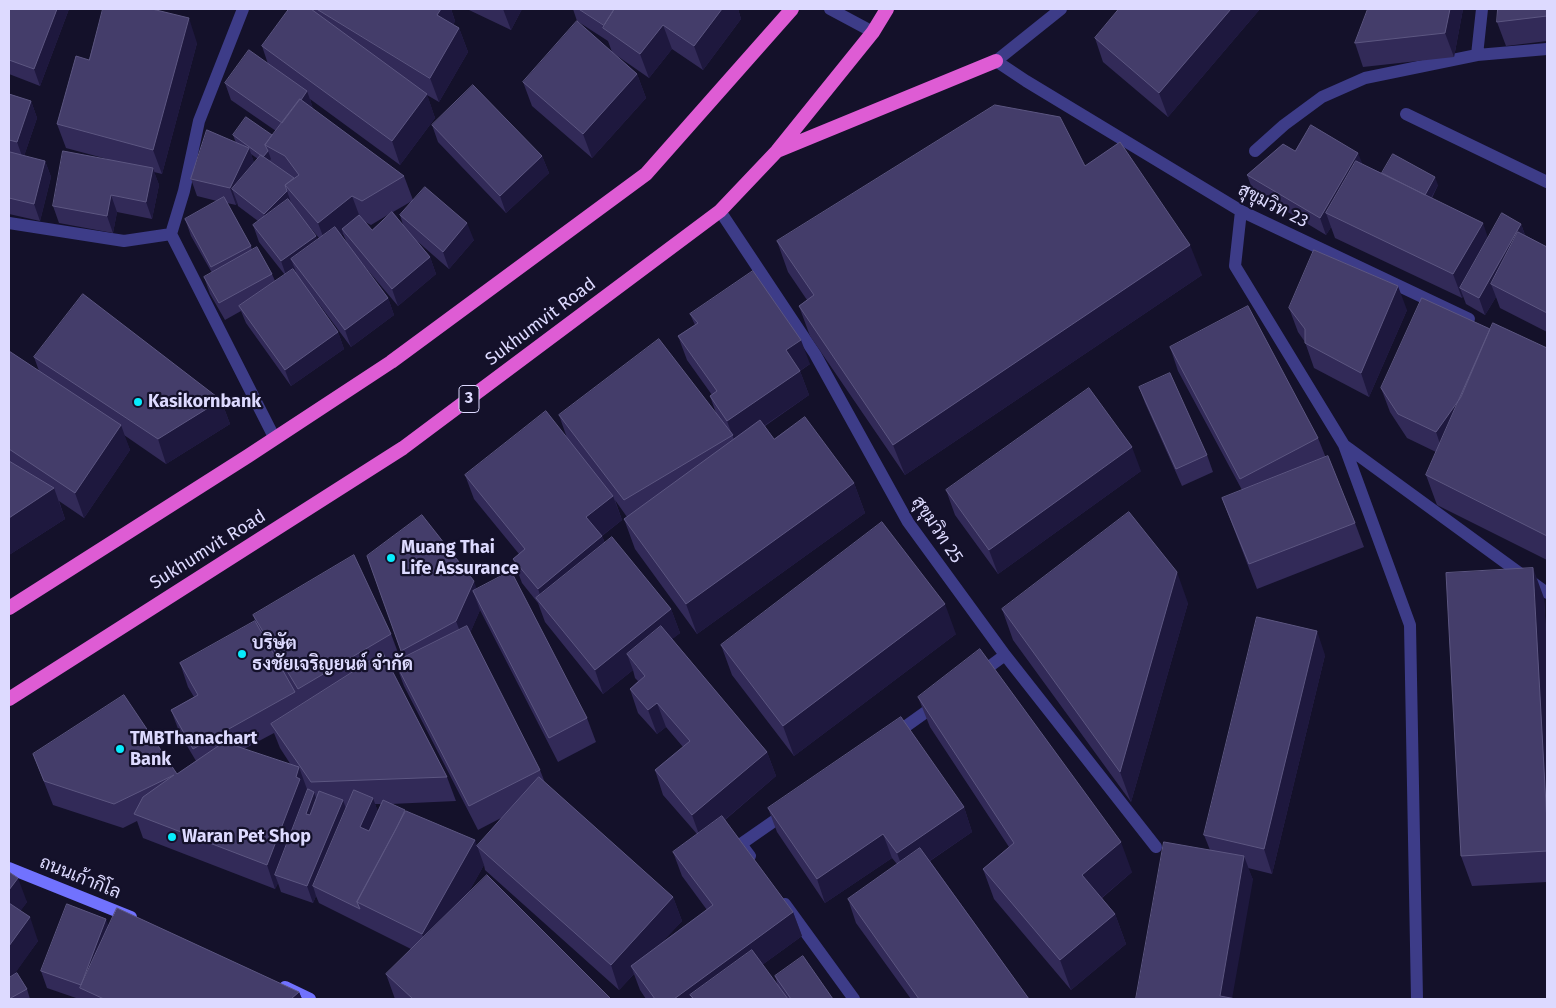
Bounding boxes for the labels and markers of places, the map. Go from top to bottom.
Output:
place label: Kasikornbank [148,391,261,413]
marker: Kasikornbank [132,396,144,408]
place label: Muang Thai Life Assurance [401,537,519,580]
marker: Muang Thai Life Assurance [385,552,397,564]
place label: บริษัต ธงชัยเจริญยนต์ จำกัด [252,633,413,676]
marker: บริษัต ธงชัยเจริญยนต์ จำกัด [236,648,248,660]
place label: TMBThanachart Bank [130,728,258,771]
marker: TMBThanachart Bank [114,743,126,755]
place label: Waran Pet Shop [182,826,311,848]
marker: Waran Pet Shop [166,831,178,843]

